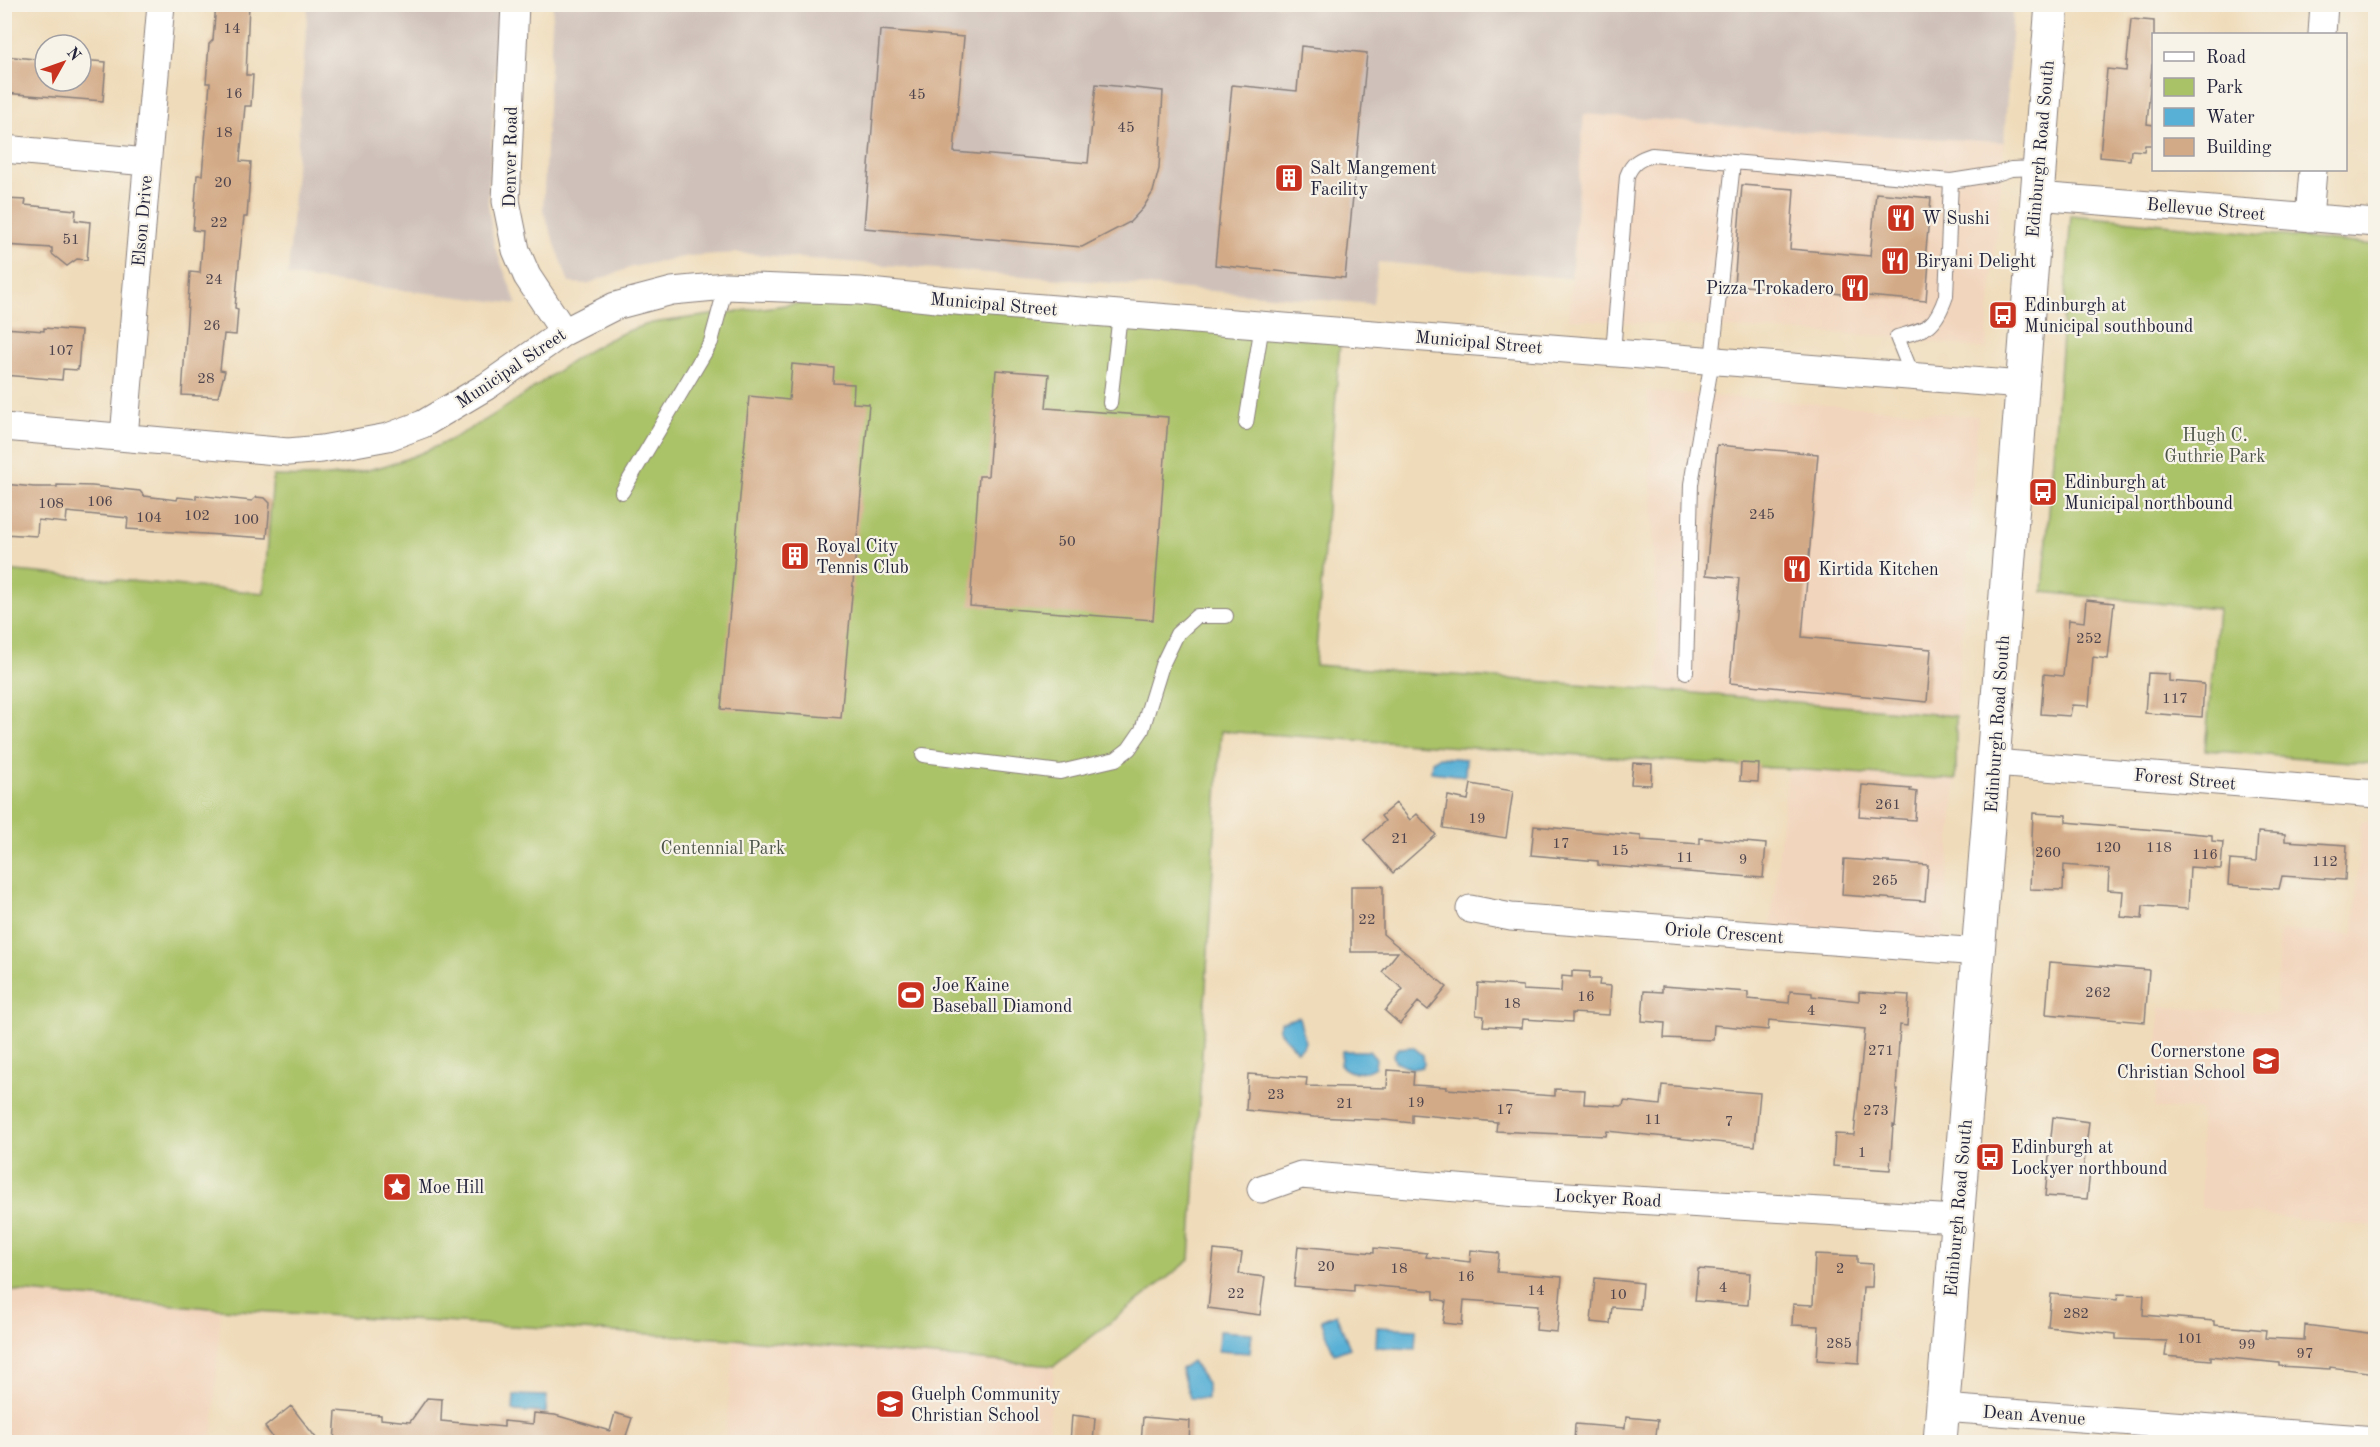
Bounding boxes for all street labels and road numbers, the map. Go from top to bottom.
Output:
street label: Edinburgh Road South [2024,59,2058,239]
street label: Denver Road [501,106,521,208]
street label: Elson Drive [130,174,156,268]
street label: Bellevue Street [2146,196,2266,224]
street label: Municipal Street [929,290,1058,320]
street label: Municipal Street [454,326,570,412]
street label: Municipal Street [1414,328,1543,358]
street label: Edinburgh Road South [1983,634,2013,814]
street label: Forest Street [2133,767,2237,793]
street label: Oriole Crescent [1664,921,1784,947]
street label: Edinburgh Road South [1942,1118,1976,1298]
street label: Lockyer Road [1554,1187,1662,1211]
street label: Dean Avenue [1982,1403,2086,1429]

